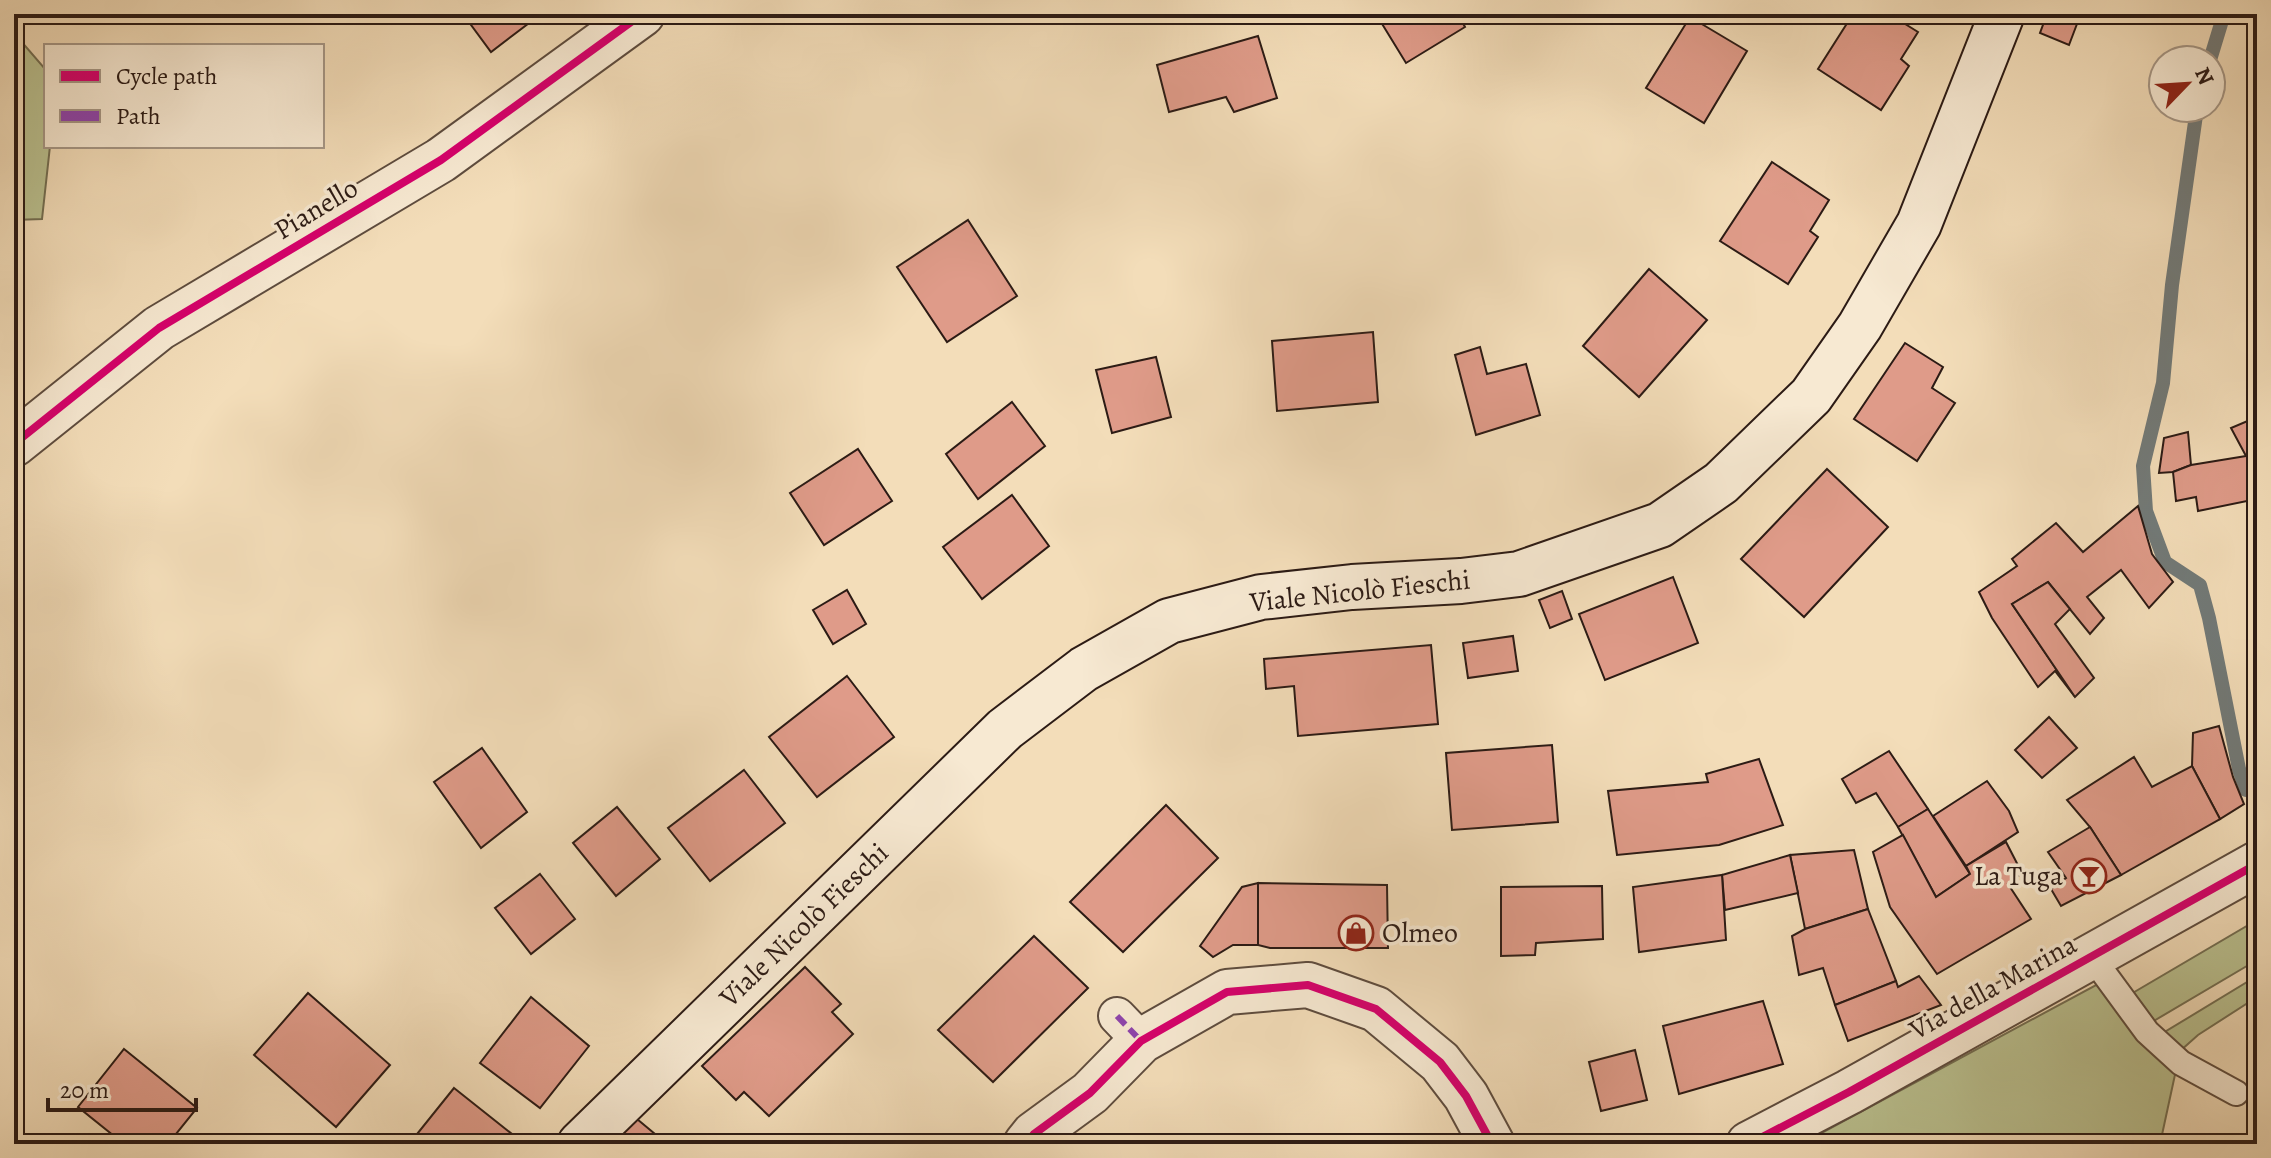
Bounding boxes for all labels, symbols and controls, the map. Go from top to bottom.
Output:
legend [44,44,324,148]
north arrow [2147,44,2227,124]
text: Cycle path [116,60,217,92]
text: N [2187,62,2221,90]
text: Path [116,100,161,132]
street label: Pianello [267,169,365,249]
street label: Viale Nicolò Fieschi [1247,561,1472,622]
street label: Viale Nicolò Fieschi [710,834,897,1016]
place label: La Tuga [1974,857,2063,895]
bar icon: La Tuga [2070,857,2108,895]
shop icon: Olmeo [1337,914,1375,952]
place label: Olmeo [1382,914,1458,952]
street label: Via della Marina [1902,925,2083,1049]
scale bar [48,1062,196,1112]
text: 20 m [60,1074,109,1106]

